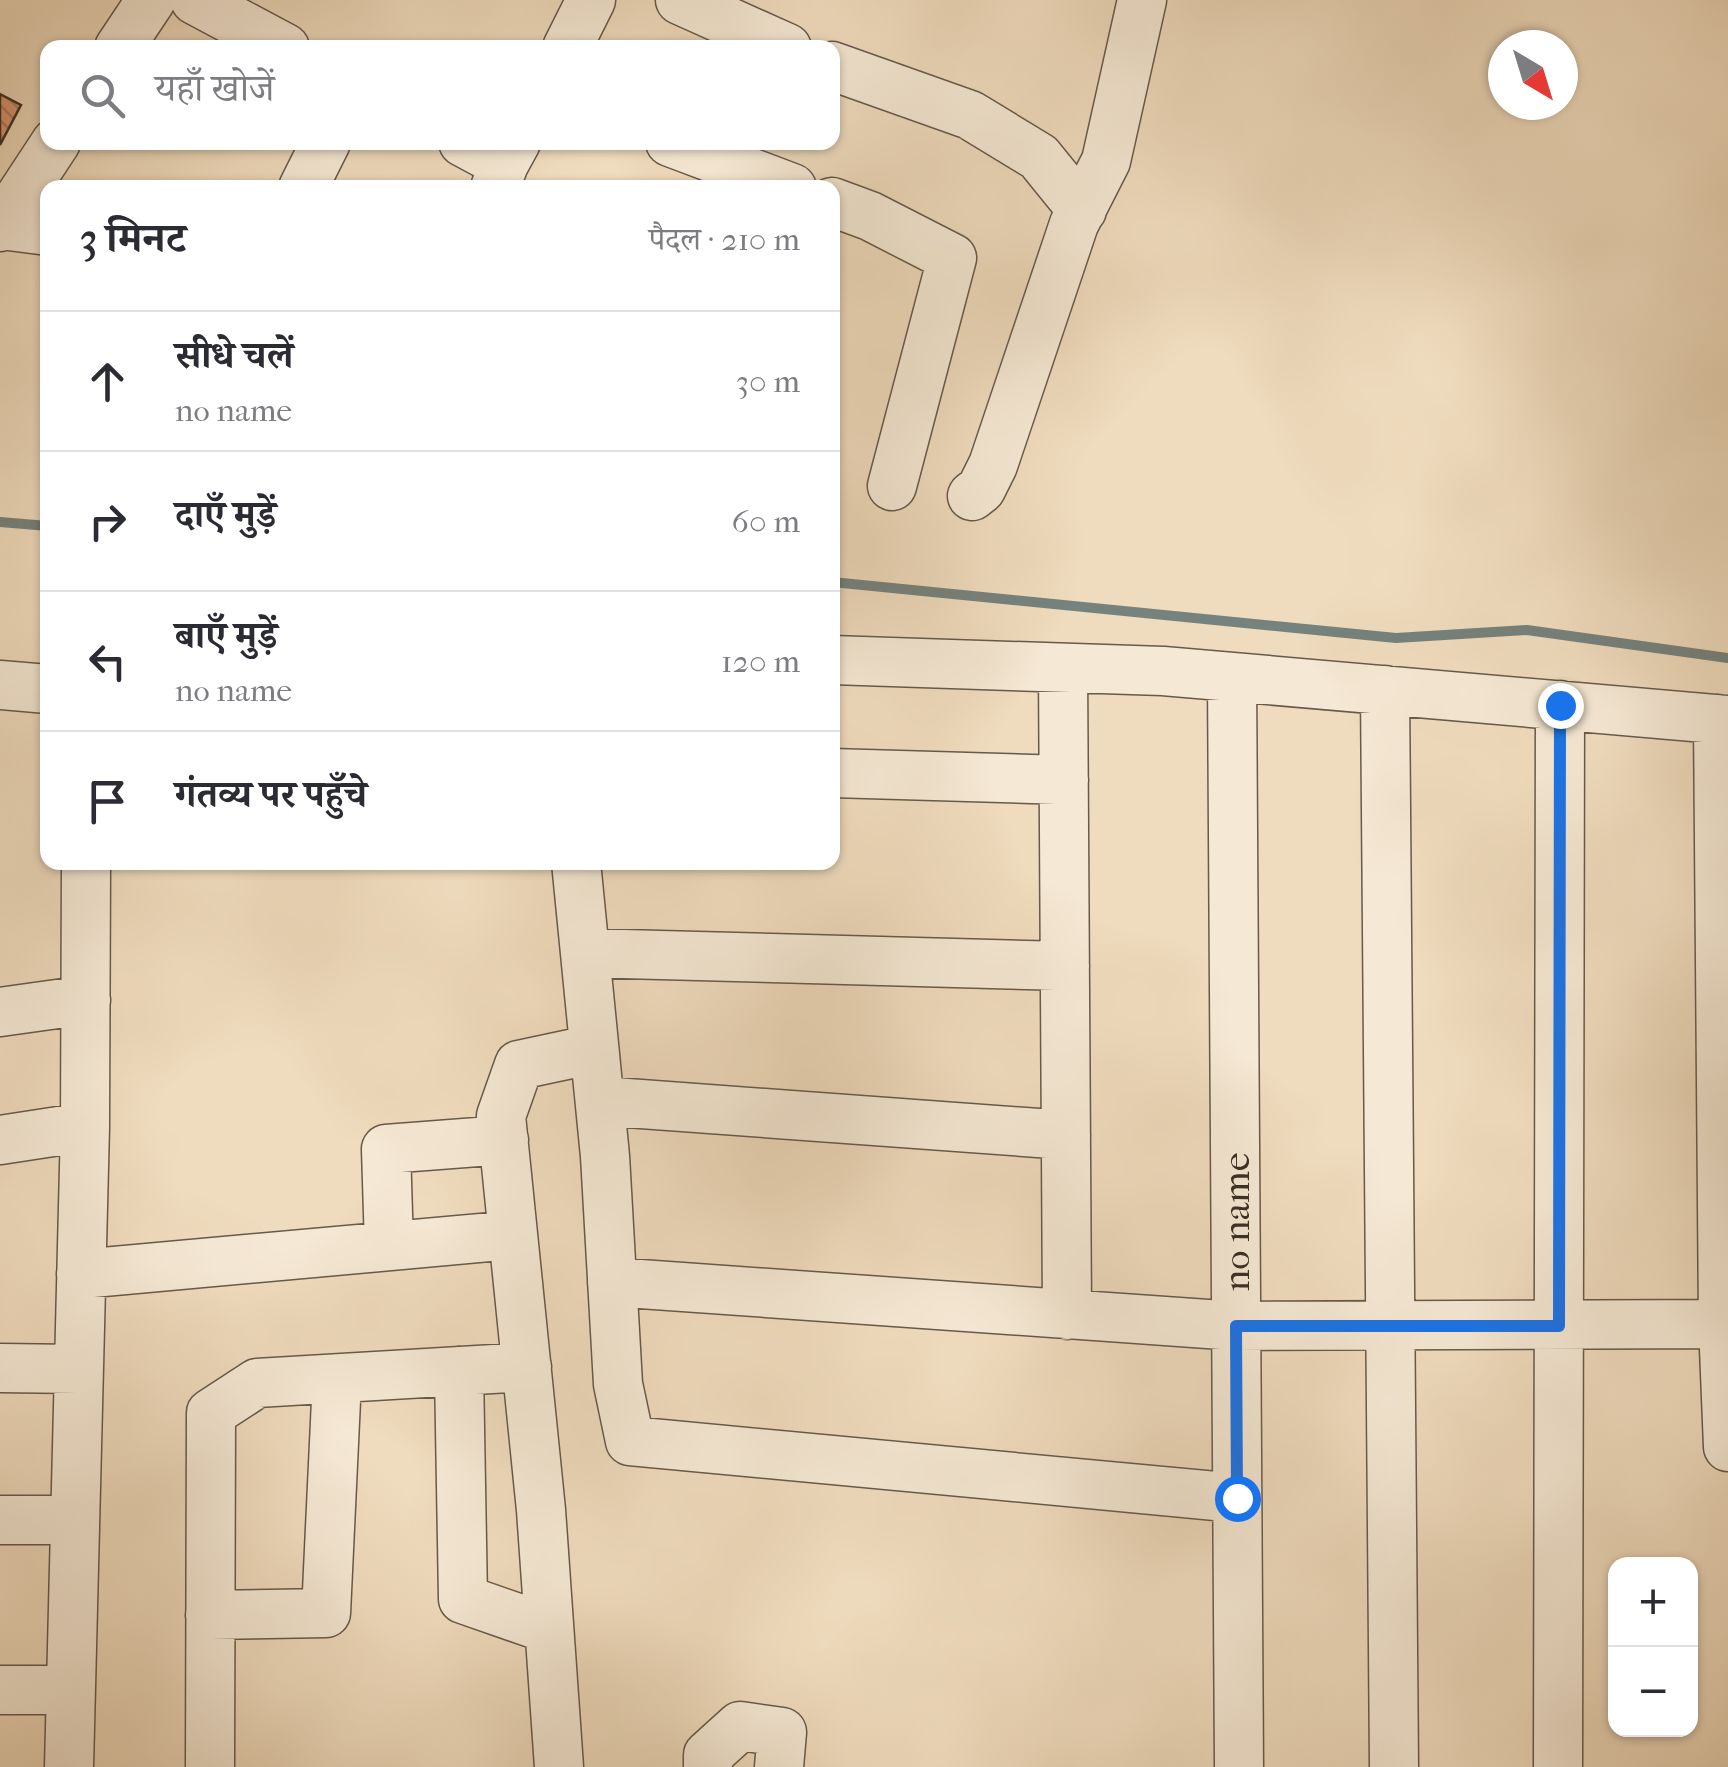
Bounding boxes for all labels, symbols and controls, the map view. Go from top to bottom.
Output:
north arrow [1488,30,1578,120]
search box [40,40,840,150]
text: यहाँ खोजें [155,66,274,111]
icon: search [75,68,130,123]
text: 3 मिनट [80,214,186,263]
text: पैदल · 210 m [649,221,800,258]
text: सीधे चलें [175,333,293,378]
icon: ahead [80,354,135,409]
text: 30 m [736,363,800,400]
text: no name [175,392,292,429]
text: दाएँ मुड़ें [175,492,276,537]
icon: right [80,494,135,549]
text: 60 m [732,503,800,540]
text: बाएँ मुड़ें [175,613,277,658]
icon: left [80,634,135,689]
text: 120 m [721,643,800,680]
text: no name [175,672,292,709]
route end [1538,683,1584,729]
text: गंतव्य पर पहुँचे [175,772,367,817]
icon: arrive [80,774,135,829]
street label: no name [1214,1152,1259,1292]
route start [1215,1476,1261,1522]
map controls [1608,1557,1698,1737]
button: + [1608,1557,1698,1647]
button: − [1608,1647,1698,1737]

